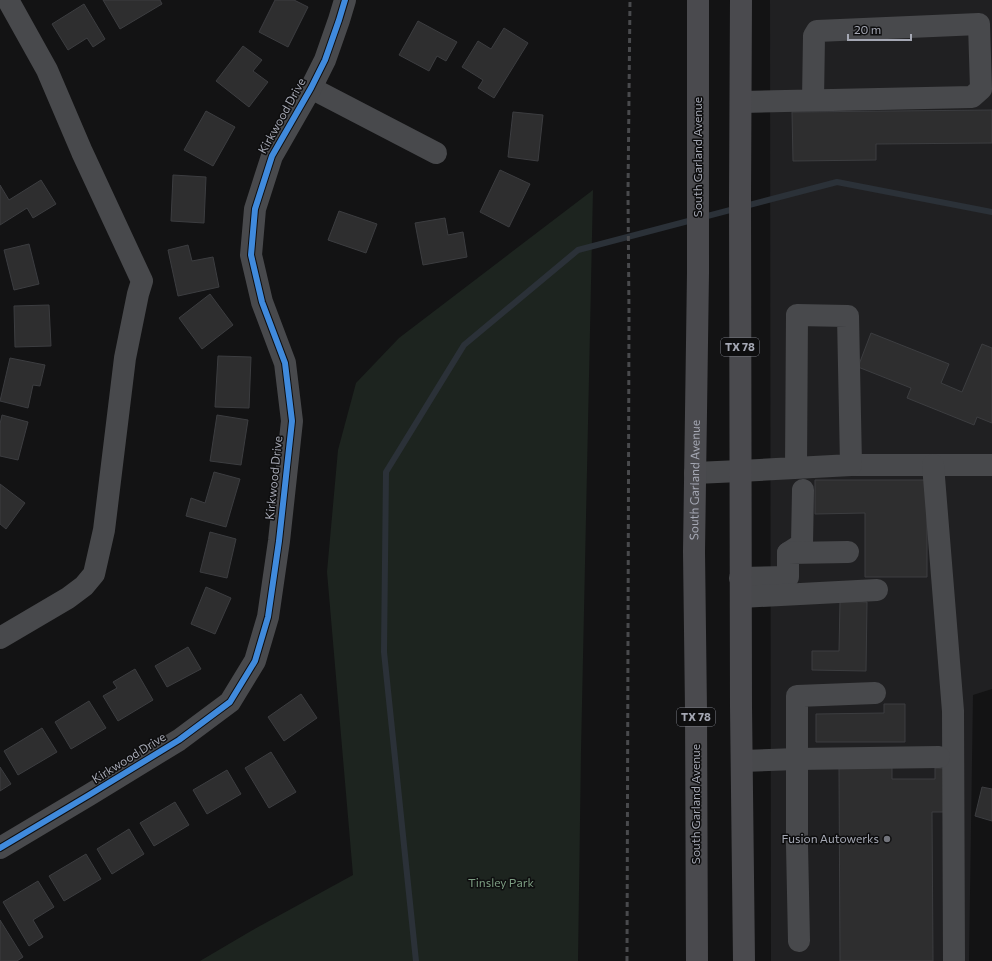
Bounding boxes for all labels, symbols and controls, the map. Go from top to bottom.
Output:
scale bar [848,16,911,42]
text: 20 m [854,22,881,36]
street label: Kirkwood Drive [255,75,308,156]
street label: South Garland Avenue [690,97,704,217]
road number: TX 78 [721,338,759,356]
street label: South Garland Avenue [686,420,702,540]
street label: Kirkwood Drive [262,435,284,521]
road number: TX 78 [677,708,715,726]
street label: Kirkwood Drive [89,729,168,785]
street label: South Garland Avenue [688,744,702,864]
place label: Fusion Autowerks [782,831,879,845]
marker: Fusion Autowerks [882,834,892,844]
park label: Tinsley Park [468,875,534,889]

